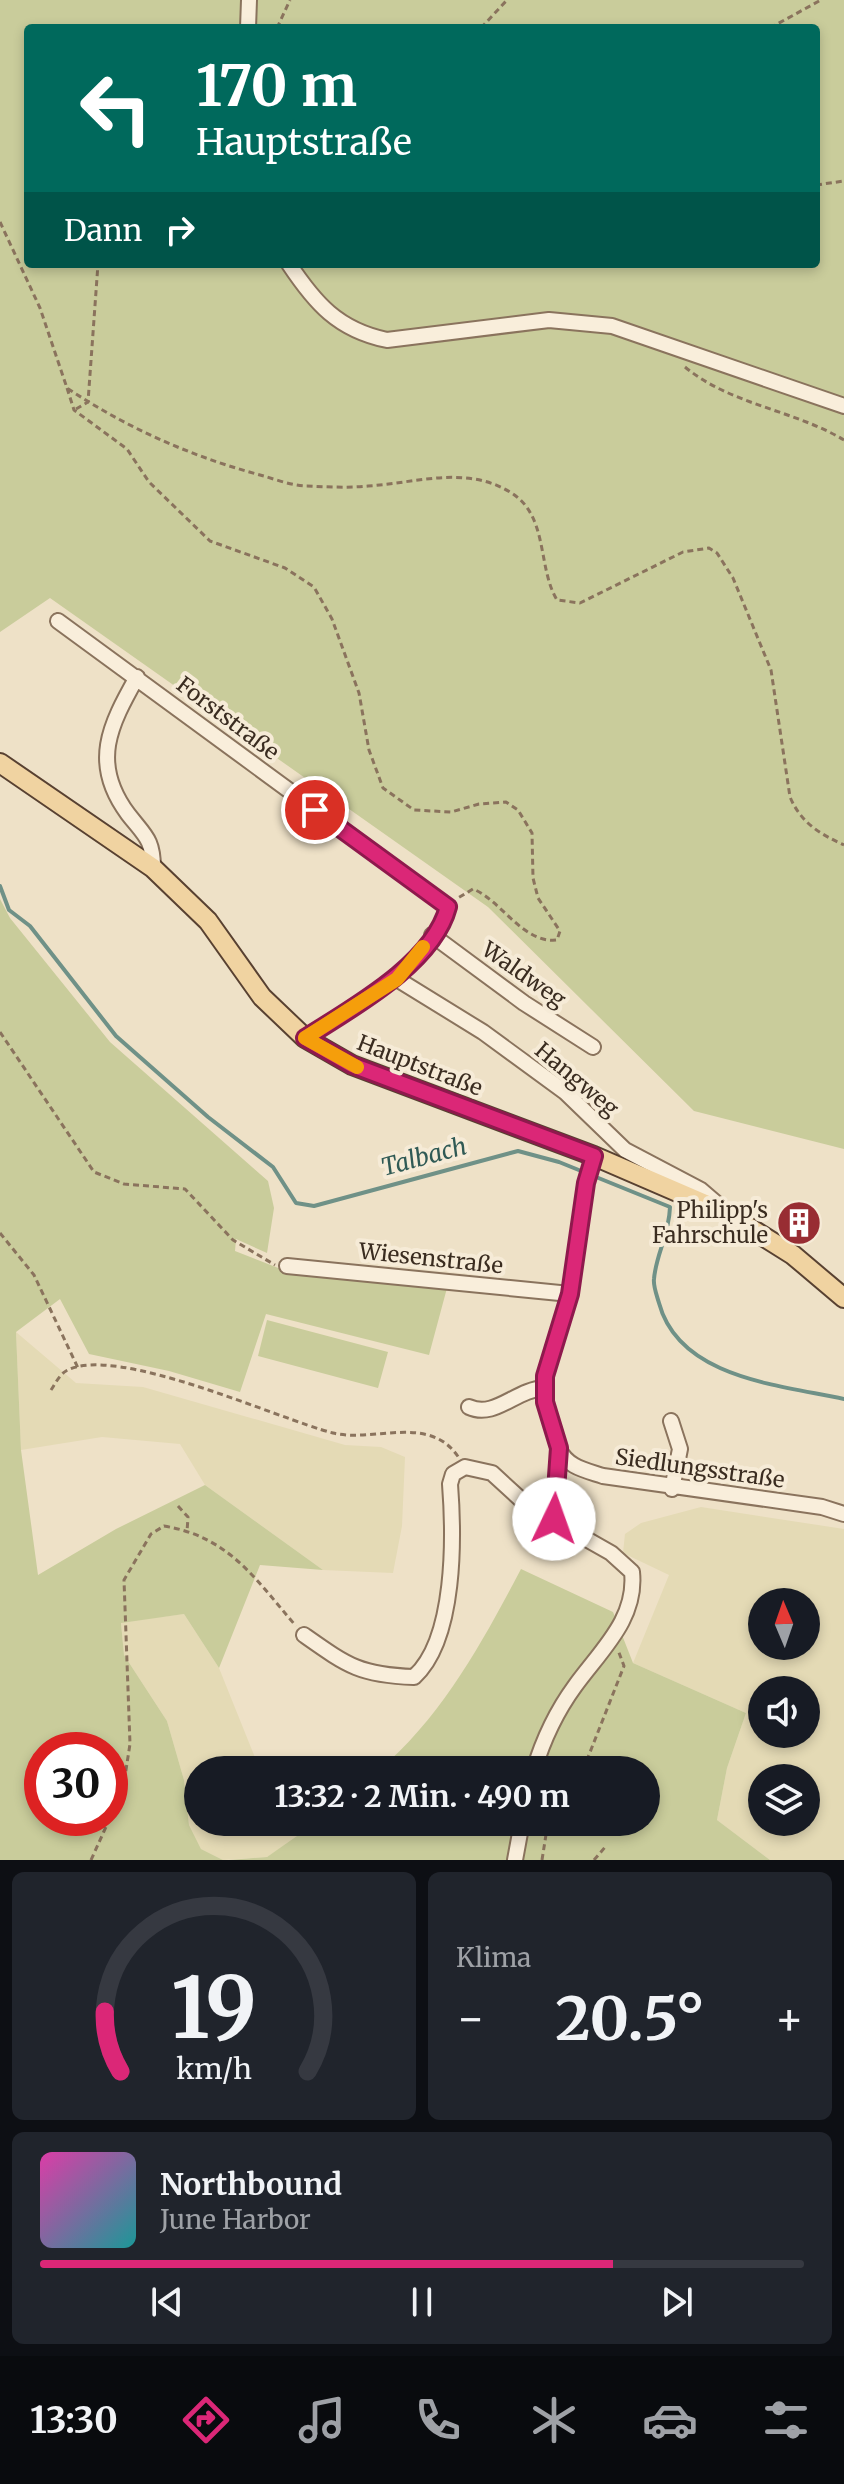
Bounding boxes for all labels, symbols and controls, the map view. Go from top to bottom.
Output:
text: 170 m [196,51,357,121]
icon: left [64,56,168,160]
text: Hauptstraße [196,120,412,165]
icon: right [158,208,202,252]
text: Dann [64,211,142,249]
street label: Forststraße [171,670,285,766]
pin [281,776,349,844]
icon: arrive [293,788,337,832]
street label: Waldweg [476,934,571,1013]
street label: Hauptstraße [353,1028,487,1102]
street label: Hangweg [529,1036,625,1122]
water label: Talbach [378,1130,470,1183]
place label: Philipp's Fahrschule [652,1196,768,1249]
building icon: Philipp's Fahrschule [775,1199,823,1247]
street label: Wiesenstraße [357,1236,504,1279]
street label: Siedlungsstraße [613,1442,787,1494]
position arrow [512,1477,596,1561]
north arrow [748,1588,820,1660]
map controls [748,1588,820,1836]
button: sound [748,1676,820,1748]
speed limit sign: 30 [24,1732,128,1836]
button: layers [748,1764,820,1836]
text: 13:32 · 2 Min. · 490 m [274,1777,570,1815]
text: Klima [456,1941,531,1974]
text: 19 [171,1956,257,2061]
text: 20.5° [555,1981,705,2056]
text: − [456,1991,485,2046]
text: + [775,1991,804,2046]
text: km/h [176,2051,252,2087]
text: Northbound [160,2165,342,2203]
text: June Harbor [160,2203,311,2236]
icon: previous [145,2280,189,2324]
icon: pause [400,2280,444,2324]
icon: next [655,2280,699,2324]
icon: directions [178,2392,234,2448]
icon: music [294,2392,350,2448]
icon: phone [410,2392,466,2448]
icon: climate [526,2392,582,2448]
icon: car [642,2392,698,2448]
icon: filters [758,2392,814,2448]
text: 13:30 [30,2398,118,2443]

